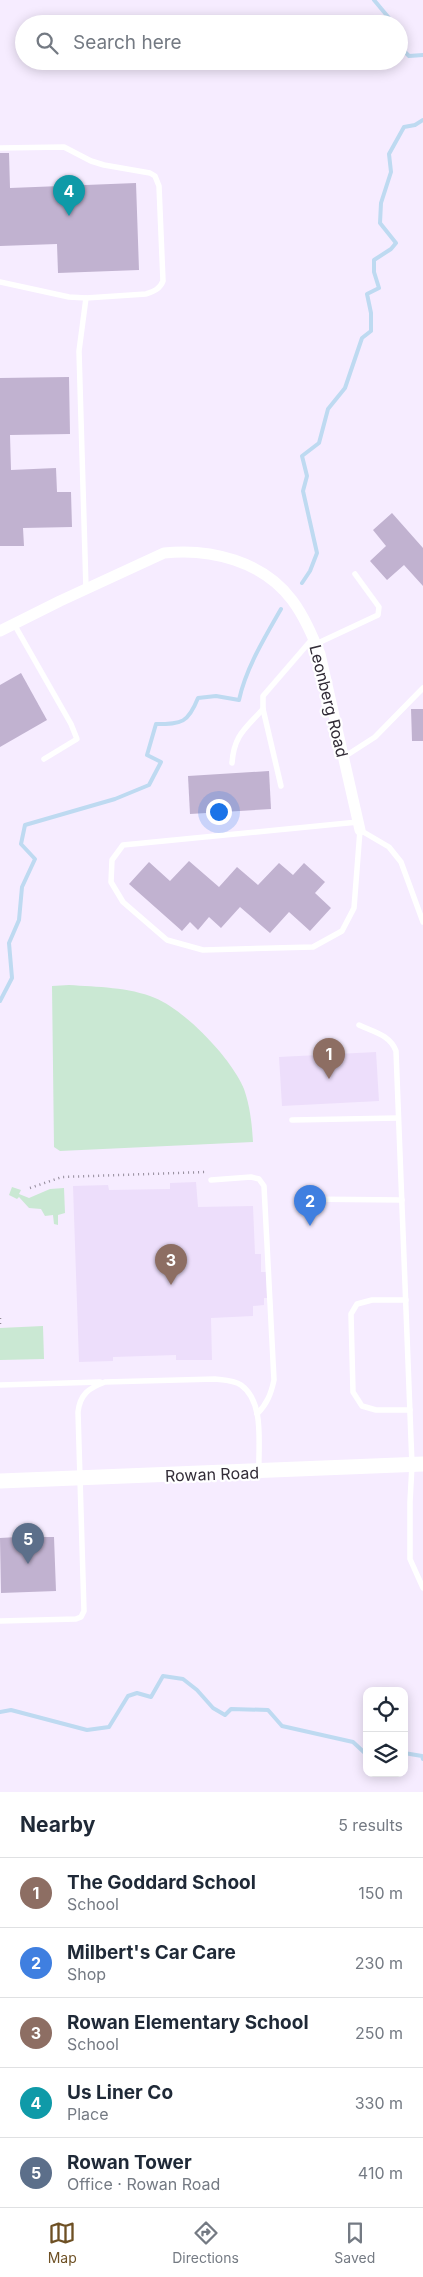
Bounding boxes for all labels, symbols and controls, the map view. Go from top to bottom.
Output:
search box [15,15,408,70]
icon: search [33,29,61,57]
text: Search here [73,31,182,54]
pin: 4 [53,175,85,216]
street label: Leonberg Road [305,643,353,759]
your location [206,799,232,825]
pin: 1 [313,1038,345,1079]
pin: 2 [294,1185,326,1226]
pin: 3 [155,1244,187,1285]
street label: Rowan Road [165,1462,259,1486]
pin: 5 [12,1523,44,1564]
map controls [363,1687,408,1777]
button: locate [363,1687,408,1732]
button: layers [363,1732,408,1777]
text: Nearby [20,1812,95,1837]
text: 5 results [338,1815,403,1835]
text: The Goddard School [67,1871,256,1894]
text: 1 [33,1883,39,1903]
text: 150 m [358,1883,403,1903]
text: School [67,1894,119,1914]
text: Milbert's Car Care [67,1941,236,1964]
text: 2 [31,1953,41,1973]
text: 230 m [355,1953,403,1973]
text: Shop [67,1964,106,1984]
text: Rowan Elementary School [67,2011,309,2034]
text: 3 [31,2023,41,2043]
text: 250 m [355,2023,403,2043]
text: School [67,2034,119,2054]
text: Us Liner Co [67,2081,173,2104]
text: 4 [31,2093,41,2113]
text: 330 m [355,2093,403,2113]
text: Place [67,2104,109,2124]
text: Rowan Tower [67,2151,192,2174]
text: 5 [31,2163,41,2183]
text: 410 m [358,2163,403,2183]
text: Office · Rowan Road [67,2174,220,2194]
tab: Map [48,2219,77,2266]
tab: Directions [172,2219,239,2266]
tab: Saved [334,2219,375,2266]

